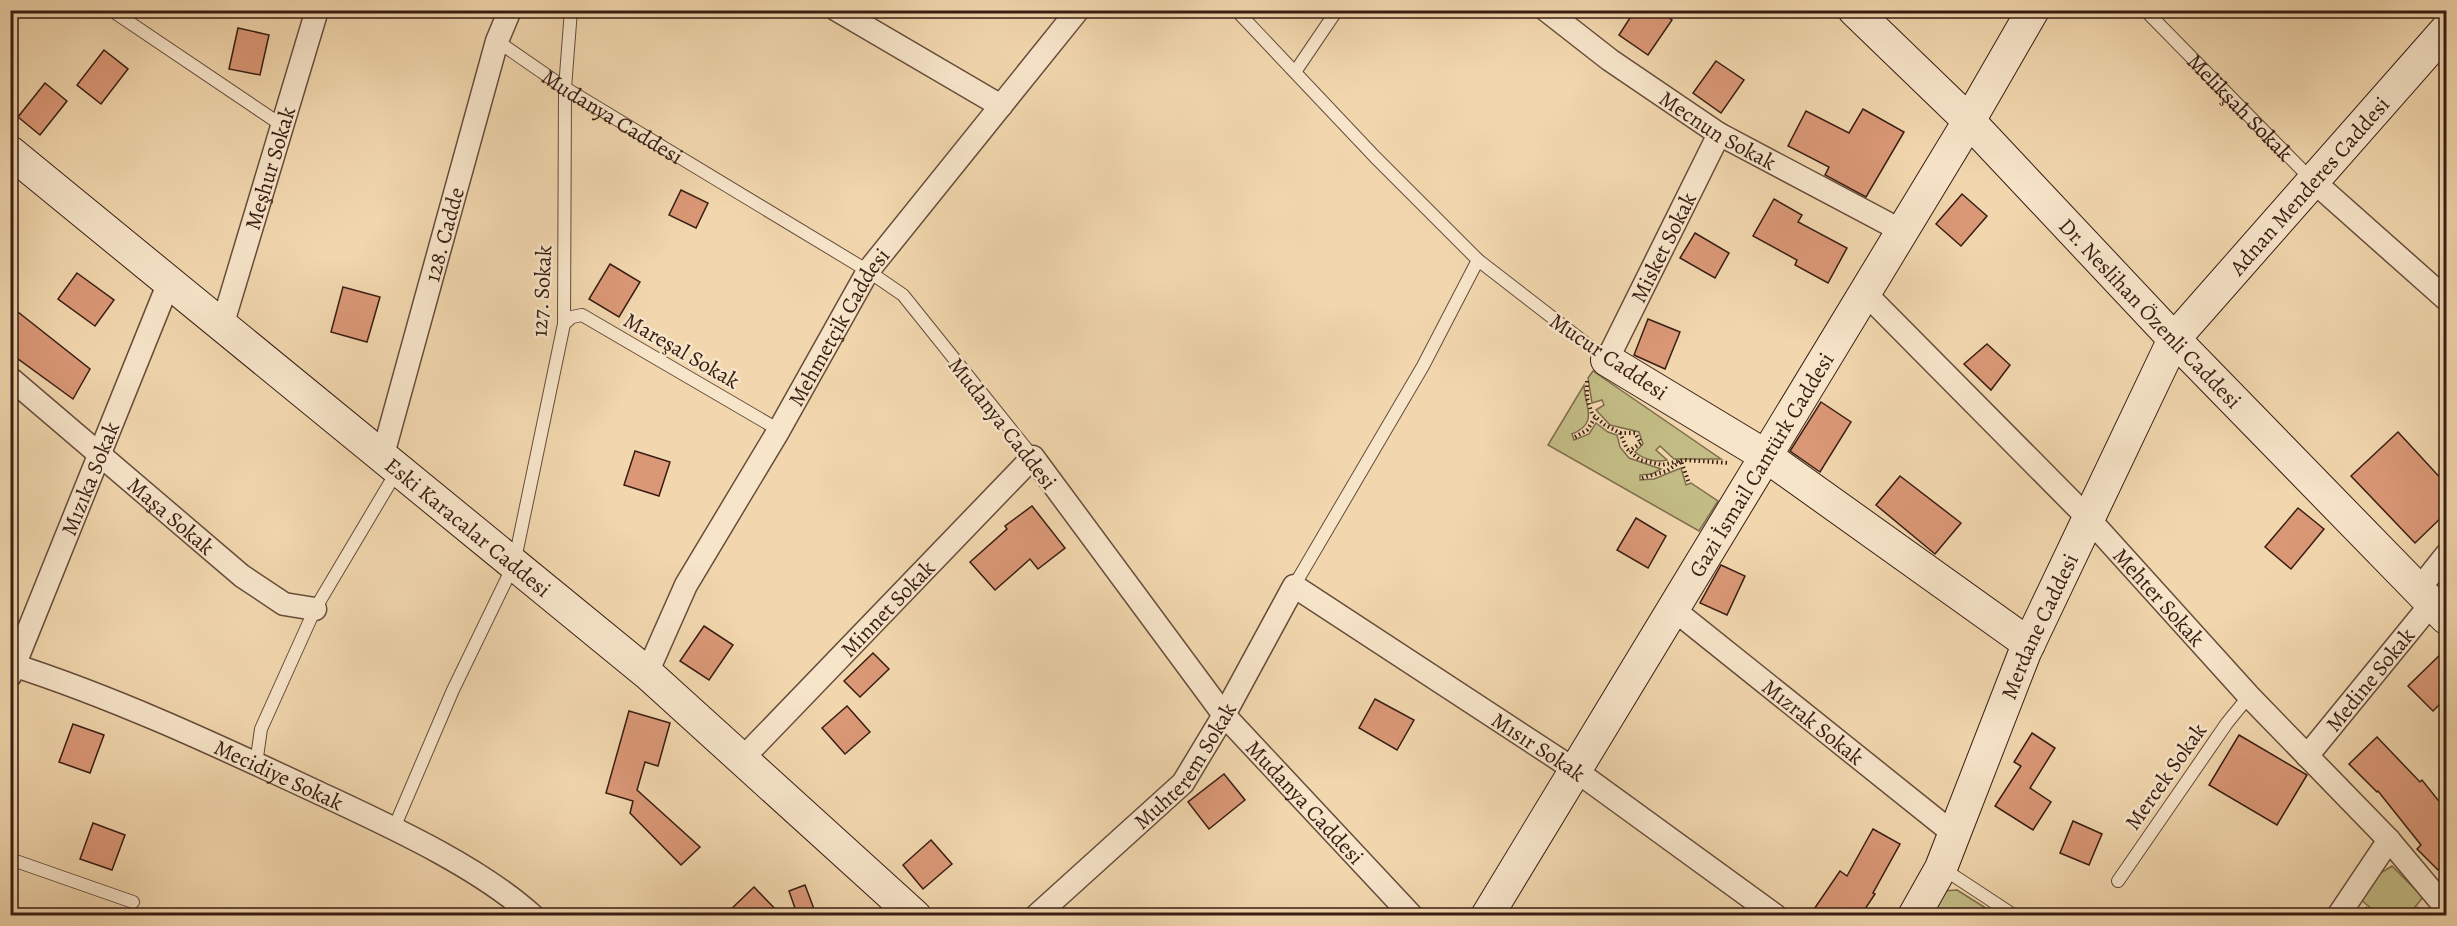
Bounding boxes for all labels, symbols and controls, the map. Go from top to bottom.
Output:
street label: Melikşah Sokak [2180,47,2299,168]
street label: Mudanya Caddesi [535,62,688,172]
street label: Mecnun Sokak [1653,84,1781,178]
street label: Adnan Menderes Caddesi [2222,90,2397,283]
street label: Meşhur Sokak [238,103,303,234]
street label: 128. Cadde [417,184,472,285]
street label: Misket Sokak [1624,187,1704,308]
street label: Dr. Neslihan Özenli Caddesi [2052,212,2248,416]
street label: Mehmetçik Caddesi [781,242,897,412]
street label: 127. Sokak [525,244,559,338]
street label: Mareşal Sokak [618,306,745,396]
street label: Mucur Caddesi [1543,306,1673,407]
street label: Gazi İsmail Cantürk Caddesi [1682,347,1841,583]
street label: Mudanya Caddesi [941,351,1063,496]
street label: Mızıka Sokak [54,417,127,540]
street label: Eski Karacalar Caddesi [378,451,557,604]
street label: Maşa Sokak [121,471,221,562]
street label: Mehter Sokak [2106,542,2211,653]
street label: Merdane Caddesi [1994,549,2086,704]
street label: Minnet Sokak [834,554,942,664]
street label: Medine Sokak [2319,622,2422,738]
street label: Mızrak Sokak [1756,672,1870,772]
street label: Muhterem Sokak [1128,698,1244,836]
street label: Mısır Sokak [1485,705,1591,789]
street label: Mercek Sokak [2118,717,2214,836]
street label: Mecidiye Sokak [209,733,348,818]
street label: Mudanya Caddesi [1239,734,1370,871]

